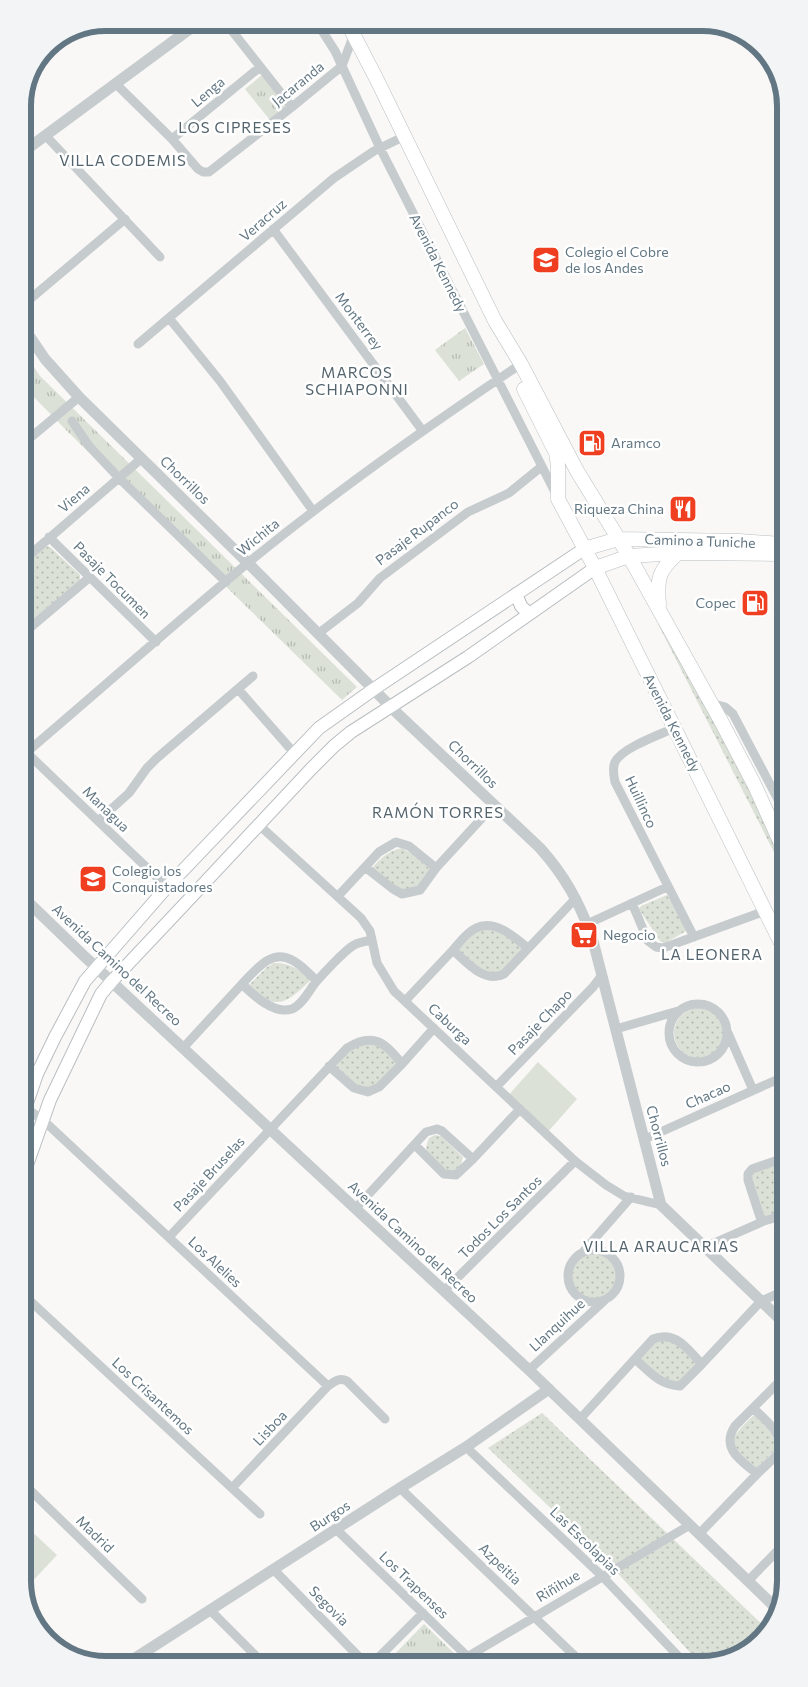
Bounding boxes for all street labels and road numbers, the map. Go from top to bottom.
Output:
street label: Jacaranda [268,58,327,110]
street label: Lenga [188,73,228,110]
street label: Veracruz [236,195,289,244]
street label: Avenida Kennedy [406,211,471,315]
street label: Monterrey [332,288,387,353]
street label: Chorrillos [157,452,214,507]
street label: Viena [54,480,93,516]
street label: Pasaje Rupanco [372,495,462,568]
street label: Wichita [233,514,282,559]
street label: Camino a Tuniche [644,530,756,551]
street label: Pasaje Tocumen [70,538,154,622]
street label: Avenida Kennedy [640,671,705,775]
street label: Chorrillos [445,736,502,791]
street label: Huillinco [622,773,661,831]
street label: Managua [79,782,133,835]
street label: Avenida Camino del Recreo [49,900,186,1029]
street label: Pasaje Chapo [504,985,575,1058]
street label: Caburga [425,999,476,1048]
street label: Chacao [683,1077,733,1112]
street label: Chorrillos [643,1104,676,1168]
street label: Pasaje Bruselas [169,1132,248,1215]
street label: Todos Los Santos [454,1171,545,1262]
street label: Avenida Camino del Recreo [345,1177,482,1306]
street label: Los Alelies [185,1233,246,1291]
street label: Llanquihue [525,1295,588,1355]
street label: Los Crisantemos [109,1353,198,1438]
street label: Lisboa [249,1407,290,1449]
street label: Burgos [306,1496,353,1535]
street label: Las Escolapias [547,1503,624,1578]
street label: Madrid [73,1512,118,1556]
street label: Azpeitia [476,1539,525,1588]
street label: Los Trapenses [376,1547,453,1622]
street label: Riñihue [533,1566,583,1605]
street label: Segovia [306,1582,353,1629]

